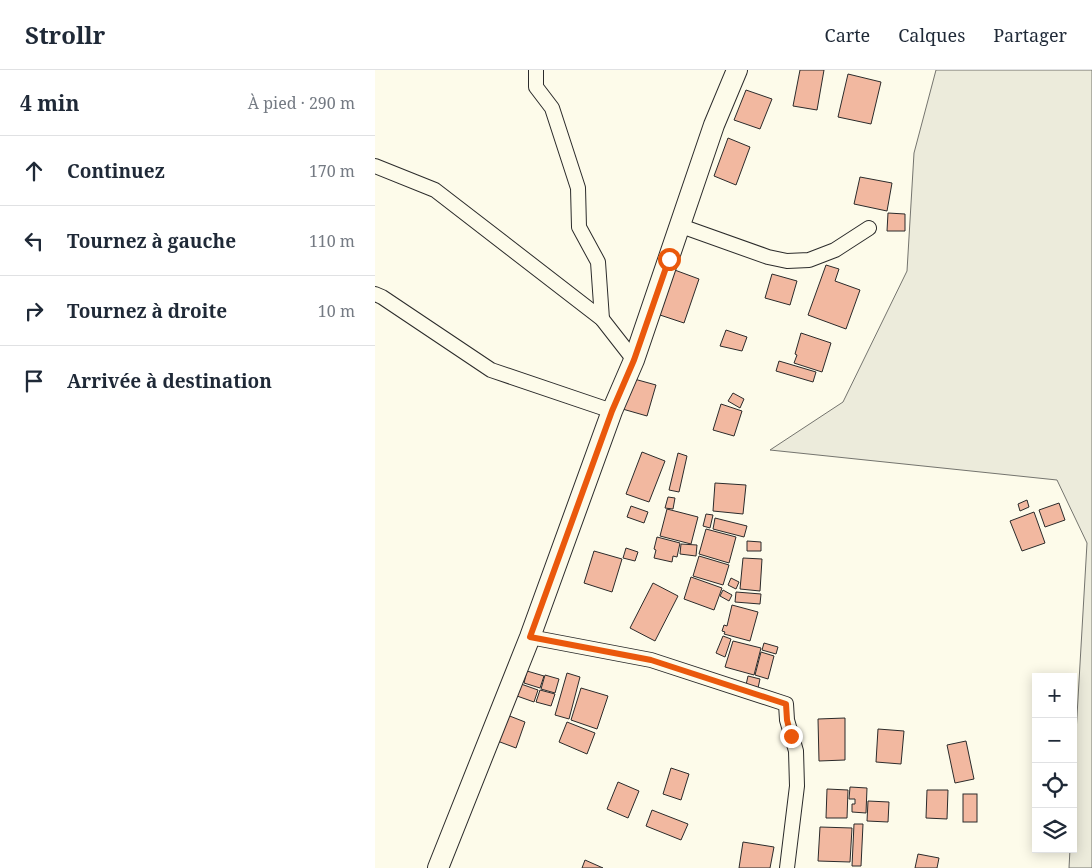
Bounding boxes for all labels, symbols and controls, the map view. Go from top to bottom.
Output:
text: Strollr [25,18,105,51]
text: Carte [825,23,870,47]
text: Calques [898,23,965,47]
text: Partager [993,23,1067,47]
text: 4 min [20,89,79,117]
text: À pied · 290 m [248,92,355,114]
icon: ahead [20,157,48,185]
text: Continuez [67,158,165,184]
text: 170 m [309,160,355,182]
icon: left [20,227,48,255]
text: Tournez à gauche [67,228,236,254]
text: 110 m [309,230,355,252]
route start [658,248,681,271]
icon: right [20,297,48,325]
text: Tournez à droite [67,298,227,324]
text: 10 m [318,300,355,322]
icon: arrive [20,367,48,395]
text: Arrivée à destination [67,368,272,394]
map controls [1032,673,1077,853]
button: + [1032,673,1077,718]
button: − [1032,718,1077,763]
route end [780,725,803,748]
button: locate [1032,763,1077,808]
button: layers [1032,808,1077,853]

